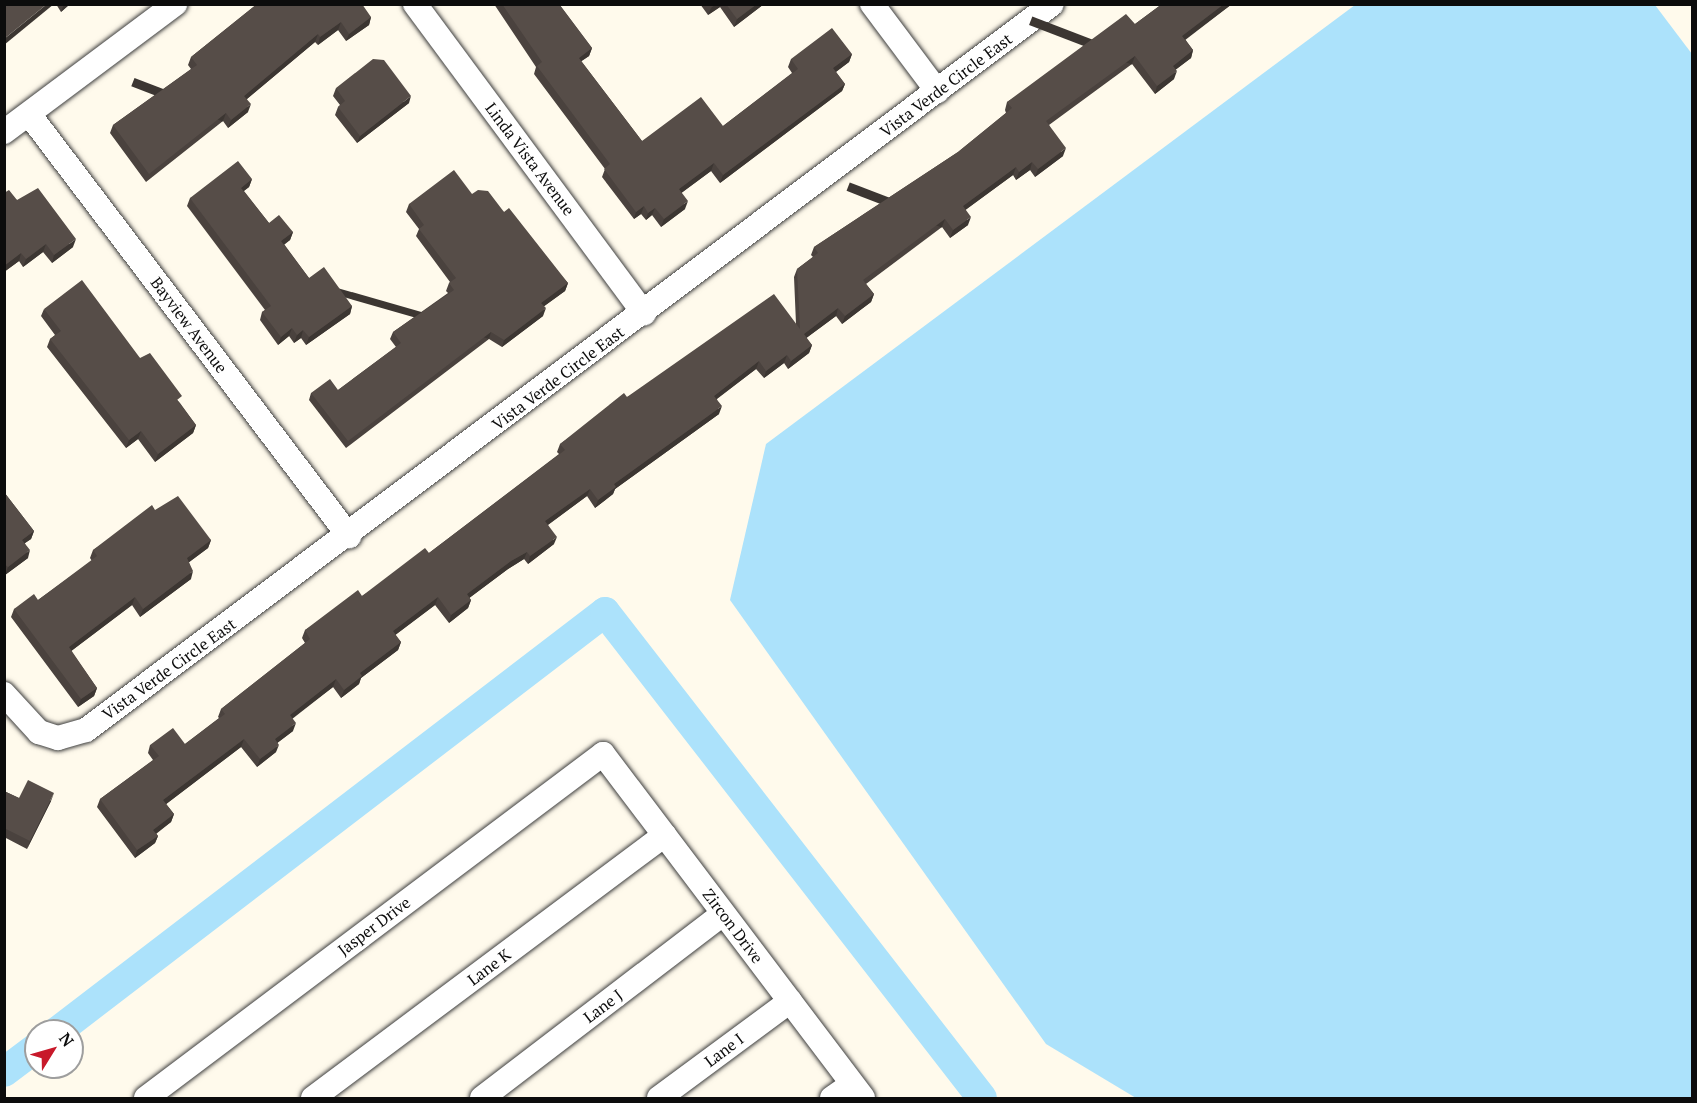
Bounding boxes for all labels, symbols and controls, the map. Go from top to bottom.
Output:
street label: Vista Verde Circle East [876,29,1016,141]
street label: Linda Vista Avenue [481,99,579,219]
street label: Bayview Avenue [147,273,231,377]
street label: Vista Verde Circle East [488,322,628,434]
street label: Vista Verde Circle East [98,614,240,724]
street label: Zircon Drive [699,885,767,967]
street label: Jasper Drive [334,893,414,959]
street label: Lane K [464,945,514,989]
street label: Lane J [580,985,626,1027]
north arrow [24,1019,84,1079]
text: N [54,1028,79,1051]
street label: Lane I [701,1029,747,1071]

